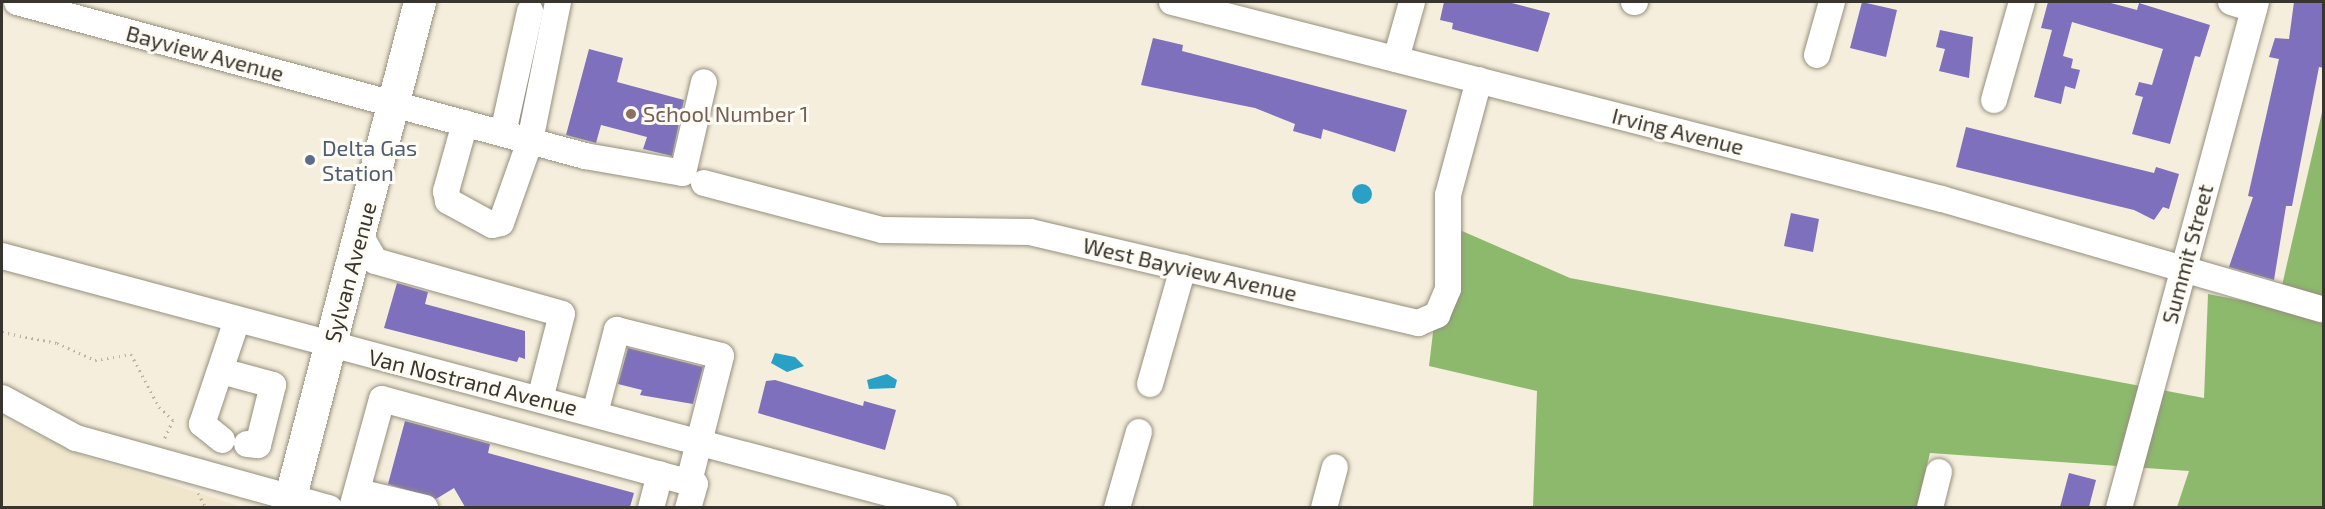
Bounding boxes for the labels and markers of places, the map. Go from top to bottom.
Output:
place label: School Number 1 [643,101,809,127]
marker: School Number 1 [624,107,638,121]
place label: Delta Gas Station [322,134,417,186]
marker: Delta Gas Station [303,153,317,167]

